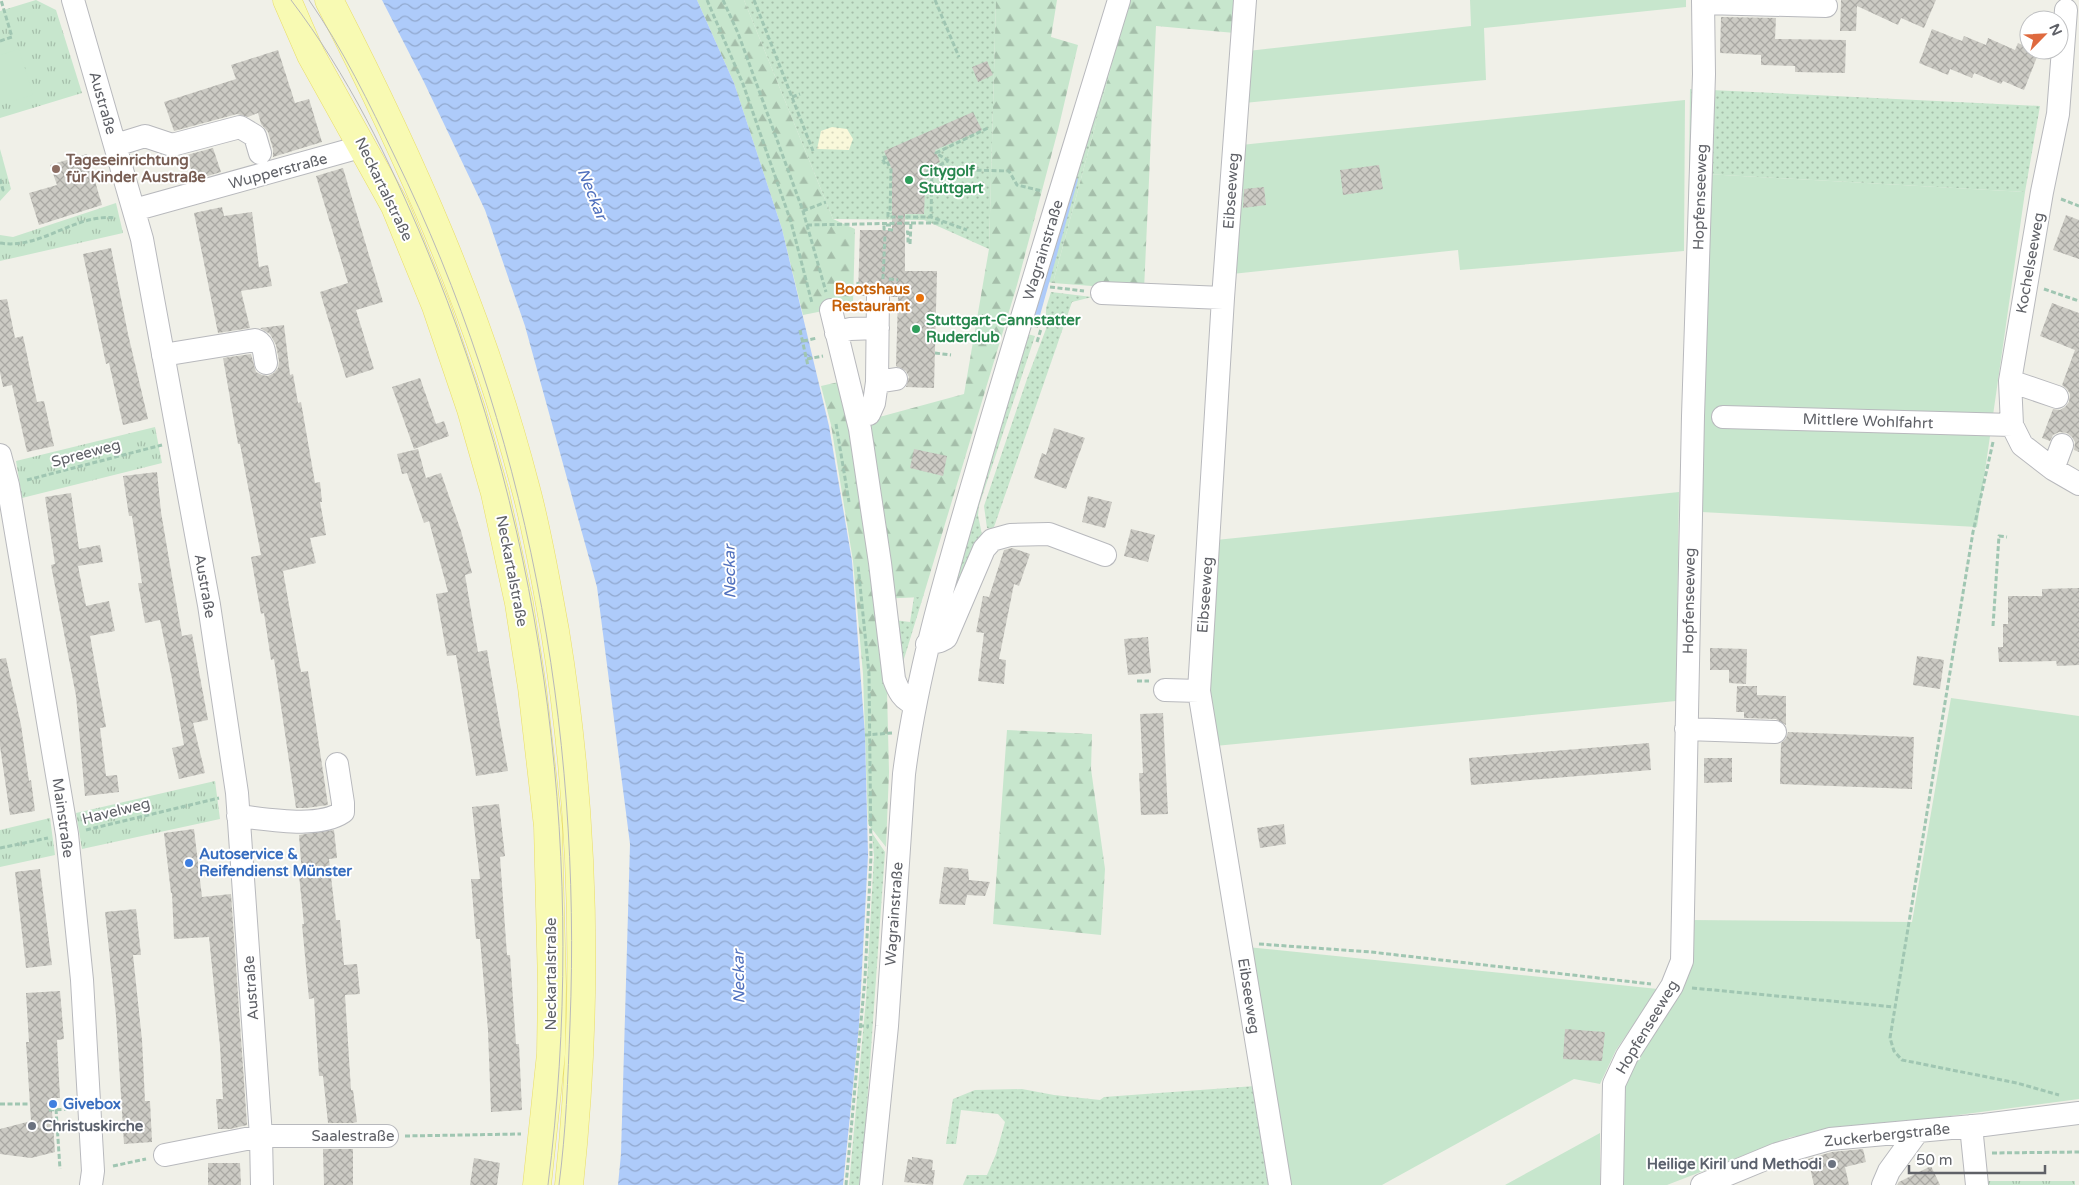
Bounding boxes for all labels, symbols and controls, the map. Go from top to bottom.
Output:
north arrow [2019,10,2069,60]
text: N [2045,21,2065,39]
street label: Austraße [85,69,121,137]
street label: Neckartalstraße [351,134,417,244]
street label: Hopfenseeweg [1689,144,1711,250]
street label: Wupperstraße [227,149,329,193]
place label: Tageseinrichtung für Kinder Austraße [65,151,206,186]
street label: Eibseeweg [1219,152,1243,230]
place label: Citygolf Stuttgart [919,162,984,198]
marker: Tageseinrichtung für Kinder Austraße [50,163,62,175]
water label: Neckar [573,165,612,224]
marker: Citygolf Stuttgart [903,174,915,186]
street label: Wagrainstraße [1019,198,1067,302]
street label: Kochelseeweg [2012,211,2048,315]
place label: Bootshaus Restaurant [832,280,910,315]
marker: Bootshaus Restaurant [914,292,926,304]
place label: Stuttgart-Cannstatter Ruderclub [926,311,1081,346]
marker: Stuttgart-Cannstatter Ruderclub [910,323,922,335]
street label: Mittlere Wohlfahrt [1802,410,1934,432]
street label: Spreeweg [50,435,122,471]
street label: Neckartalstraße [492,514,532,628]
water label: Neckar [719,543,740,599]
street label: Hopfenseeweg [1679,548,1699,654]
street label: Austraße [191,553,219,619]
street label: Eibseeweg [1193,556,1217,634]
street label: Mainstraße [48,777,78,859]
street label: Havelweg [80,794,152,828]
place label: Autoservice & Reifendienst Münster [199,845,352,880]
marker: Autoservice & Reifendienst Münster [183,857,195,869]
street label: Wagrainstraße [881,861,907,967]
street label: Neckartalstraße [542,917,560,1031]
water label: Neckar [728,948,749,1004]
street label: Austraße [240,955,262,1021]
street label: Eibseeweg [1234,957,1264,1035]
street label: Hopfenseeweg [1612,977,1682,1077]
place label: Givebox [63,1095,121,1113]
marker: Givebox [47,1098,59,1110]
place label: Christuskirche [42,1117,144,1135]
street label: Zuckerbergstraße [1823,1119,1951,1151]
marker: Christuskirche [26,1120,38,1132]
street label: Saalestraße [312,1127,394,1145]
scale bar [1909,1142,2045,1174]
text: 50 m [1916,1151,1953,1169]
place label: Heilige Kiril und Methodi [1647,1155,1822,1174]
marker: Heilige Kiril und Methodi [1826,1158,1838,1170]

